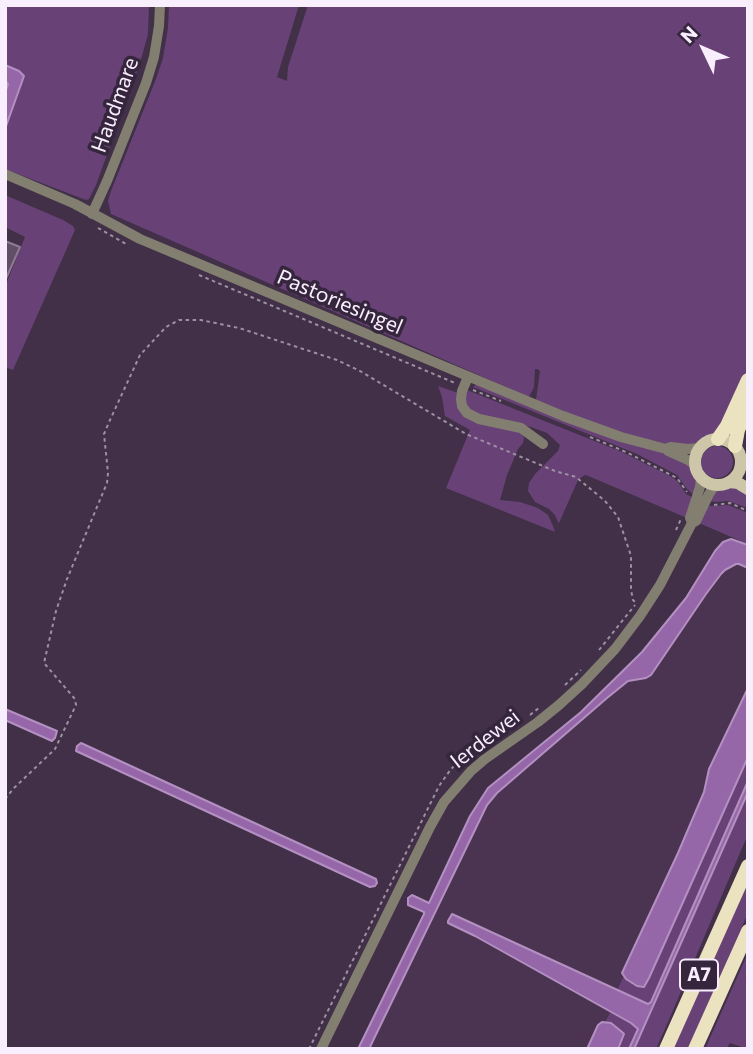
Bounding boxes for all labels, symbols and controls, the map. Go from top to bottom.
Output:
north arrow [669,14,739,84]
text: N [675,21,702,47]
street label: Haudmare [86,54,144,156]
street label: Pastoriesingel [273,264,407,340]
street label: Ierdewei [445,704,525,774]
road number: A7 [680,959,718,990]

